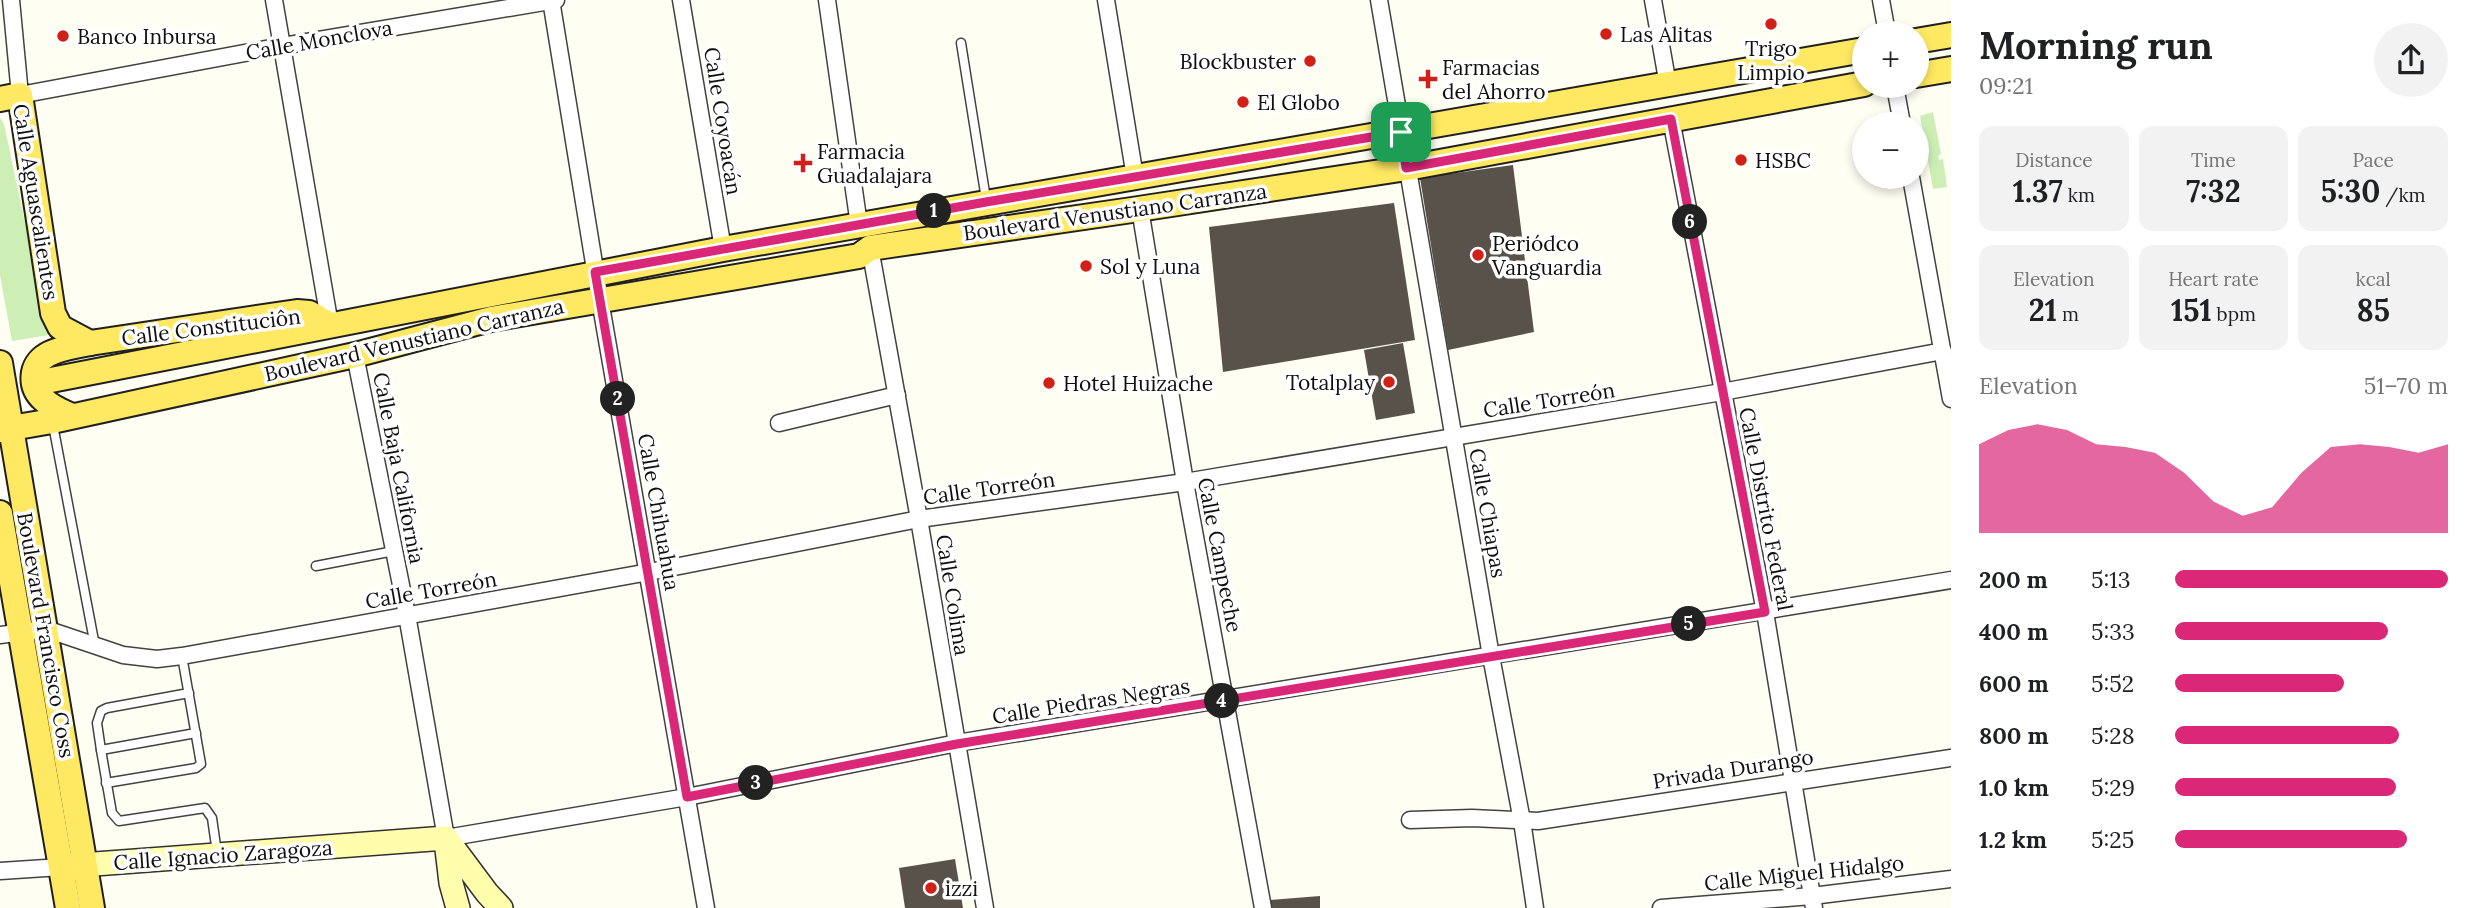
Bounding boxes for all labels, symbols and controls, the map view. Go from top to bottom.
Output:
street label: Calle Monclova [244,14,395,66]
marker: Trigo Limpio [1763,16,1779,32]
place label: Las Alitas [1620,21,1712,48]
map controls [1852,21,1929,189]
button: + [1852,21,1929,98]
text: Morning run [1979,21,2213,69]
place label: Banco Inbursa [77,23,217,50]
button: share [2374,23,2448,97]
marker: Las Alitas [1598,26,1614,42]
marker: Banco Inbursa [55,28,71,44]
place label: Trigo Limpio [1737,35,1805,86]
street label: Calle Coyoacán [698,45,748,197]
place label: Blockbuster [1180,48,1296,75]
marker: Blockbuster [1302,53,1318,69]
place label: Farmacias del Ahorro [1442,54,1546,105]
marker: Farmacias del Ahorro [1420,71,1436,87]
text: 09:21 [1979,71,2033,100]
place label: El Globo [1257,89,1340,116]
marker: El Globo [1235,94,1251,110]
street label: Calle Aguascalientes [7,102,65,302]
pin [1371,102,1431,162]
button: − [1852,112,1929,189]
icon: arrive [1382,113,1420,151]
place label: Farmacia Guadalajara [817,138,933,189]
place label: HSBC [1755,147,1811,174]
text: Distance [2015,148,2092,172]
text: Time [2191,148,2236,172]
text: Pace [2352,148,2394,172]
marker: HSBC [1733,152,1749,168]
marker: Farmacia Guadalajara [795,155,811,171]
text: 1.37 [2013,172,2063,210]
text: 7:32 [2186,172,2241,210]
text: 5:30 [2321,172,2380,210]
street label: Boulevard Venustiano Carranza [961,177,1269,247]
text: km [2063,183,2095,207]
text: /km [2380,183,2426,207]
pin: 1 [916,194,951,228]
text: 1 [930,198,937,222]
pin: 6 [1672,204,1708,240]
text: 6 [1684,209,1695,233]
place label: Periódco Vanguardia [1491,230,1602,281]
marker: Periódco Vanguardia [1470,247,1486,263]
place label: Sol y Luna [1100,253,1200,280]
marker: Sol y Luna [1078,258,1094,274]
text: Elevation [2013,267,2095,291]
text: Heart rate [2168,267,2259,291]
text: kcal [2356,267,2391,291]
text: 21 [2029,291,2057,329]
text: 151 [2171,291,2212,329]
text: 85 [2356,291,2390,329]
street label: Boulevard Venustiano Carranza [262,292,567,388]
text: m [2057,302,2079,326]
text: bpm [2212,302,2256,326]
street label: Calle Constituciôn [120,303,302,351]
place label: Totalplay [1286,369,1375,396]
street label: Calle Baja California [367,370,431,566]
place label: Hotel Huizache [1063,370,1213,397]
text: Elevation [1979,371,2078,400]
text: 51–70 m [2364,371,2448,400]
marker: Totalplay [1381,374,1397,390]
marker: Hotel Huizache [1041,375,1057,391]
street label: Calle Torreón [1481,376,1617,424]
pin: 2 [600,382,636,416]
text: 2 [612,386,623,410]
street label: Calle Distrito Federal [1733,405,1799,613]
street label: Calle Chihuahua [632,431,686,593]
street label: Calle Chiapas [1463,446,1513,580]
street label: Calle Torreón [921,465,1057,511]
street label: Calle Campeche [1192,475,1248,635]
street label: Boulevard Francisco Coss [11,510,81,760]
street label: Calle Colima [930,533,976,658]
street label: Calle Torreón [363,565,499,615]
text: 200 m [1979,565,2048,594]
text: 5:13 [2091,565,2130,594]
pin: 5 [1672,606,1706,642]
text: 5 [1683,611,1694,635]
text: 400 m [1979,617,2048,646]
text: 5:33 [2091,617,2135,646]
text: 600 m [1979,669,2049,698]
text: 5:52 [2091,669,2134,698]
street label: Calle Piedras Negras [990,672,1192,730]
pin: 4 [1204,684,1240,718]
text: 4 [1216,688,1227,712]
text: 800 m [1979,721,2049,750]
text: 5:28 [2091,721,2135,750]
street label: Privada Durango [1651,743,1815,795]
pin: 3 [738,766,774,800]
text: 3 [750,770,761,794]
text: 1.0 km [1979,773,2049,802]
text: 5:29 [2091,773,2135,802]
text: 1.2 km [1979,825,2047,854]
text: 5:25 [2091,825,2134,854]
street label: Calle Ignacio Zaragoza [113,834,334,876]
street label: Calle Miguel Hidalgo [1703,849,1905,897]
place label: izzi [945,875,978,902]
marker: izzi [923,880,939,896]

